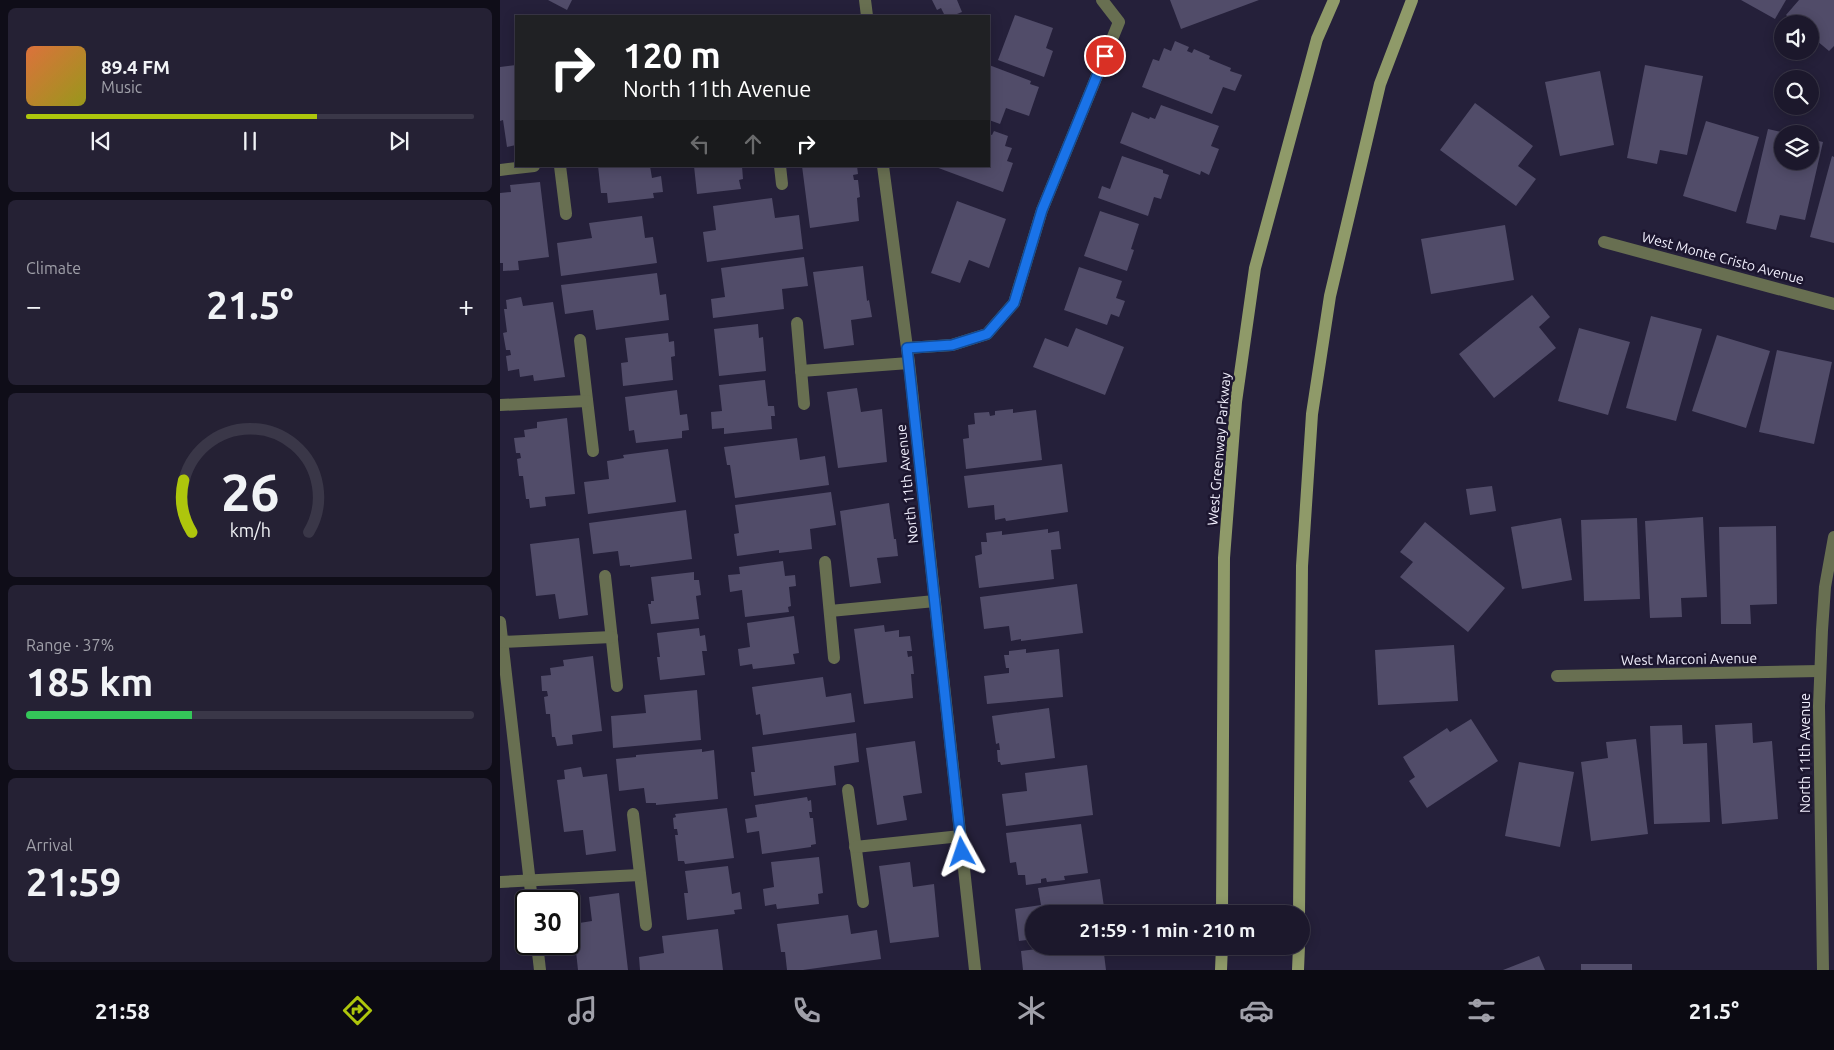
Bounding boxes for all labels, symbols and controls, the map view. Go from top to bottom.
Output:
map controls [1774,15,1819,170]
button: sound [1774,15,1819,60]
icon: right [540,35,605,100]
text: 120 m [623,35,721,75]
pin [1084,35,1126,77]
icon: arrive [1091,42,1119,70]
text: 89.4 FM [101,56,170,78]
button: search [1774,70,1819,115]
text: North 11th Avenue [623,76,811,101]
text: Music [101,78,142,96]
button: layers [1774,125,1819,170]
icon: previous [87,127,115,155]
icon: pause [236,127,264,155]
icon: next [385,127,413,155]
icon: left [686,130,714,158]
icon: ahead [739,130,767,158]
icon: right [792,130,820,158]
street label: West Monte Cristo Avenue [1640,229,1806,287]
text: Climate [26,259,81,277]
text: 21.5° [206,284,294,326]
text: − [26,290,42,321]
text: + [458,290,474,321]
street label: West Greenway Parkway [1204,371,1234,526]
street label: North 11th Avenue [893,424,921,544]
text: 26 [221,463,279,521]
text: km/h [229,520,271,540]
text: Range · 37% [26,636,114,654]
street label: West Marconi Avenue [1621,650,1757,668]
text: 185 km [26,661,153,703]
street label: North 11th Avenue [1797,693,1813,813]
position arrow [935,825,987,877]
text: Arrival [26,836,73,854]
text: 21:59 [26,861,121,903]
speed limit sign: 30 [515,890,580,955]
text: 21:59 · 1 min · 210 m [1080,919,1255,941]
icon: directions [340,993,375,1028]
icon: music [565,993,600,1028]
icon: phone [789,993,824,1028]
icon: climate [1014,993,1049,1028]
icon: car [1239,993,1274,1028]
icon: filters [1464,993,1499,1028]
text: 21:58 [95,998,150,1023]
text: 21.5° [1689,998,1739,1023]

